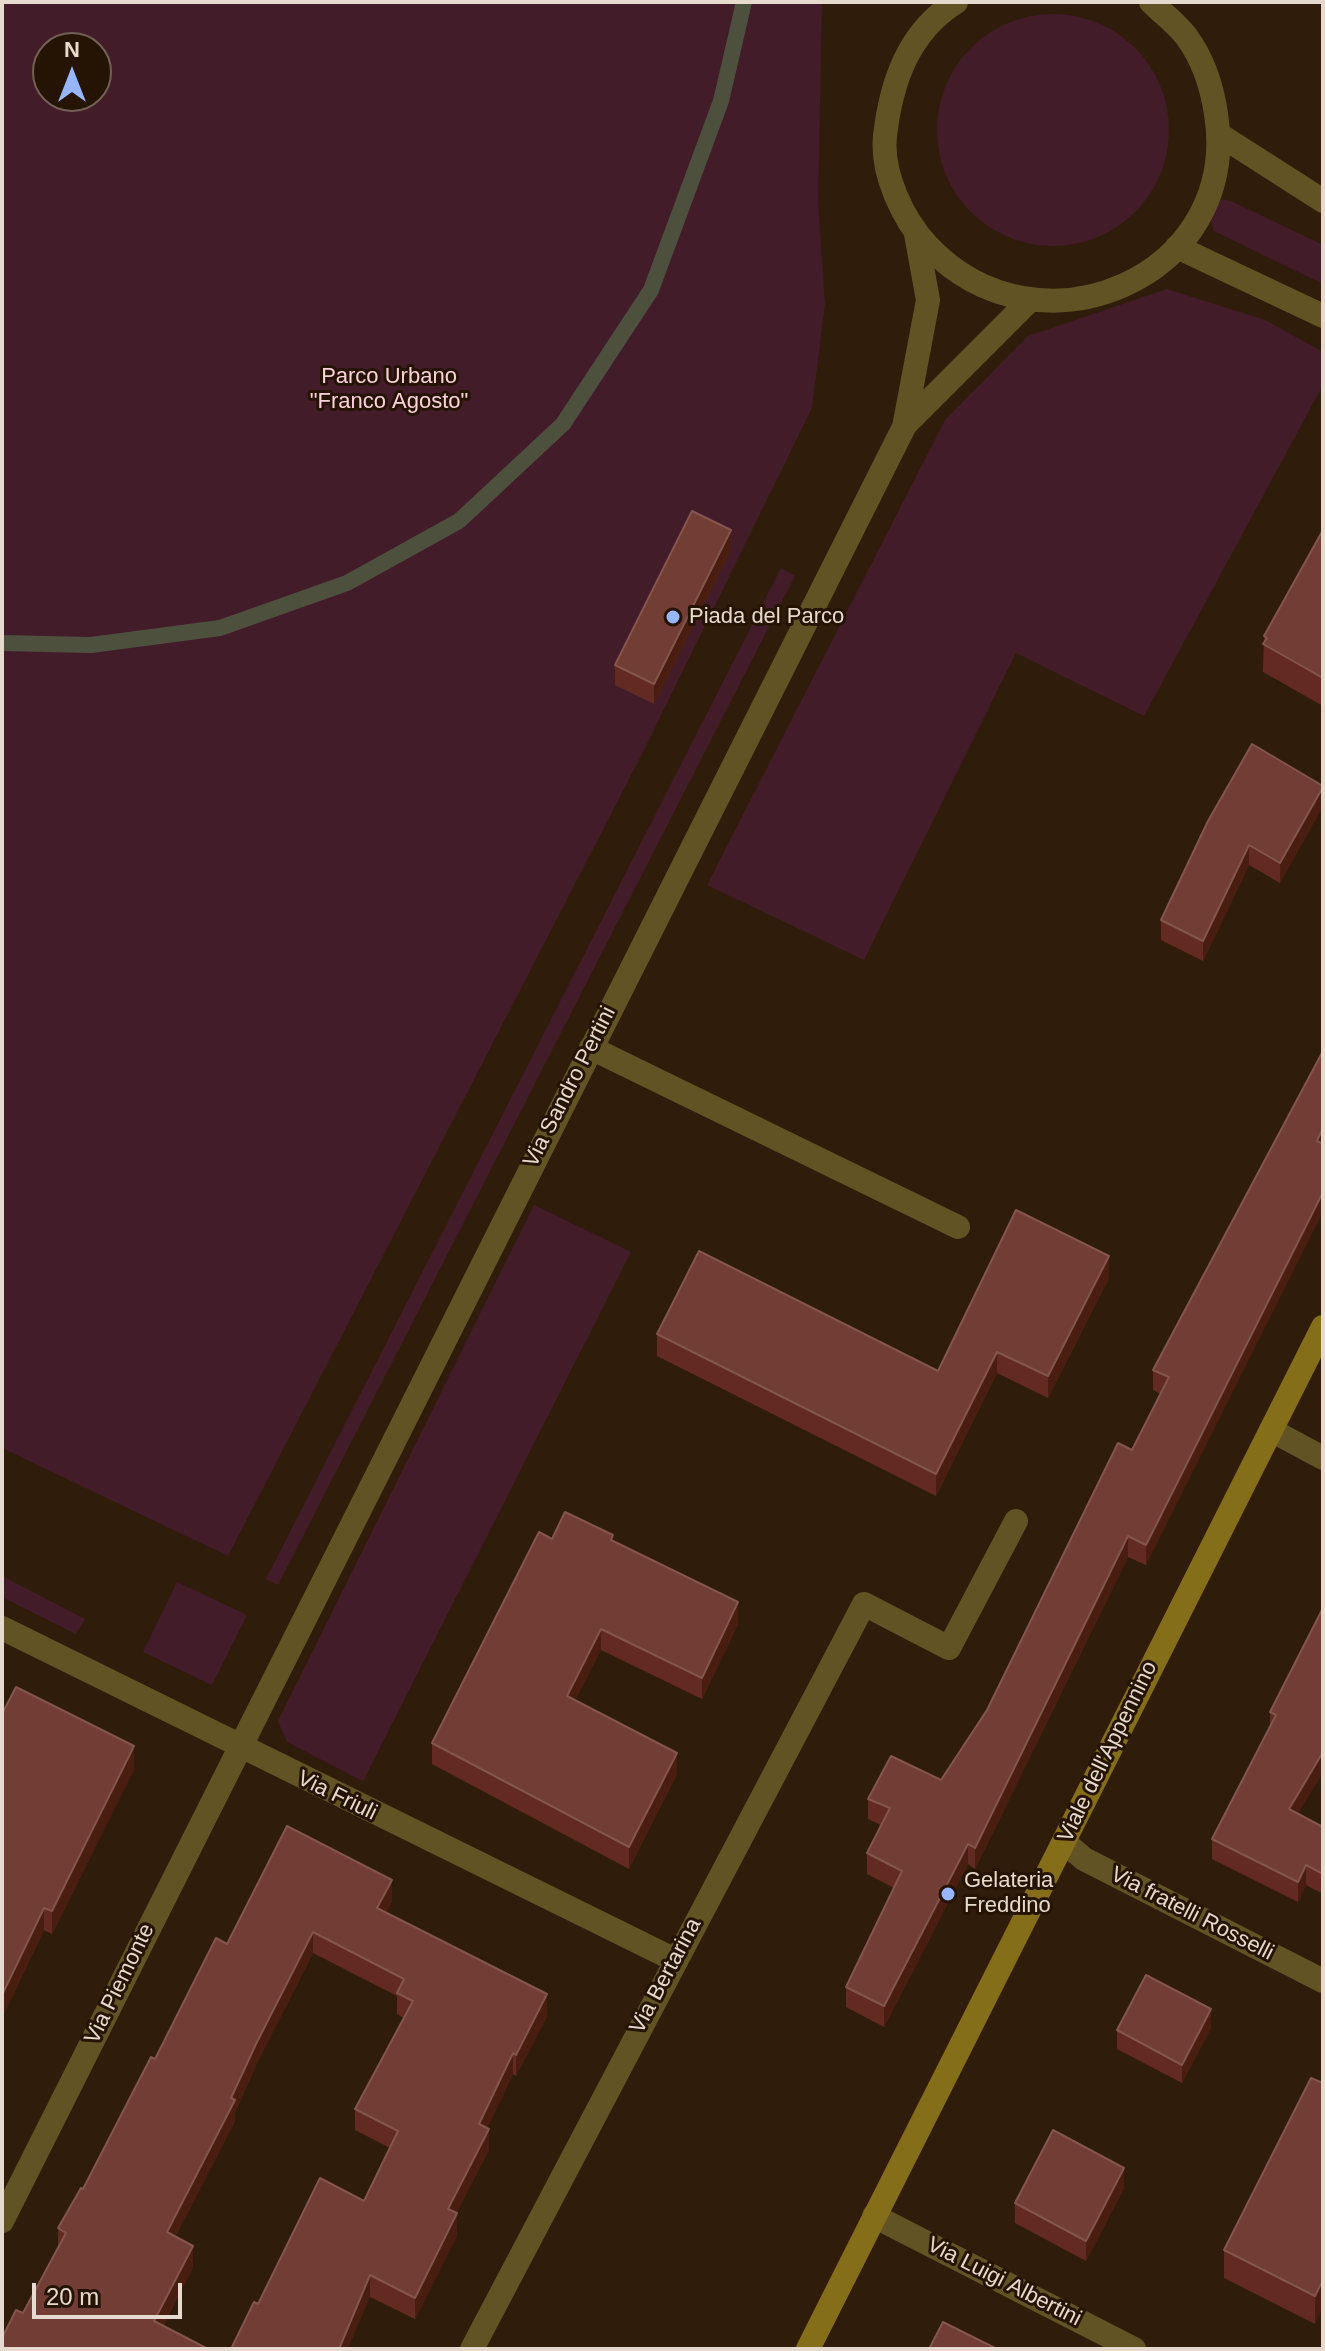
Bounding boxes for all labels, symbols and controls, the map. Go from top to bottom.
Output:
north arrow [32,32,112,112]
text: N [64,37,80,62]
park label: Parco Urbano "Franco Agosto" [310,364,468,416]
place label: Piada del Parco [689,604,844,630]
marker: Piada del Parco [664,608,682,626]
street label: Via Sandro Pertini [518,1002,622,1172]
street label: Viale dell'Appennino [1053,1657,1163,1847]
street label: Via Friuli [293,1765,381,1827]
street label: Via fratelli Rosselli [1106,1862,1278,1966]
place label: Gelateria Freddino [964,1868,1053,1920]
marker: Gelateria Freddino [939,1885,957,1903]
street label: Via Bertarina [625,1914,707,2038]
street label: Via Piemonte [80,1920,160,2048]
street label: Via Luigi Albertini [922,2232,1086,2332]
scale bar [36,2267,186,2317]
text: 20 m [46,2283,99,2310]

